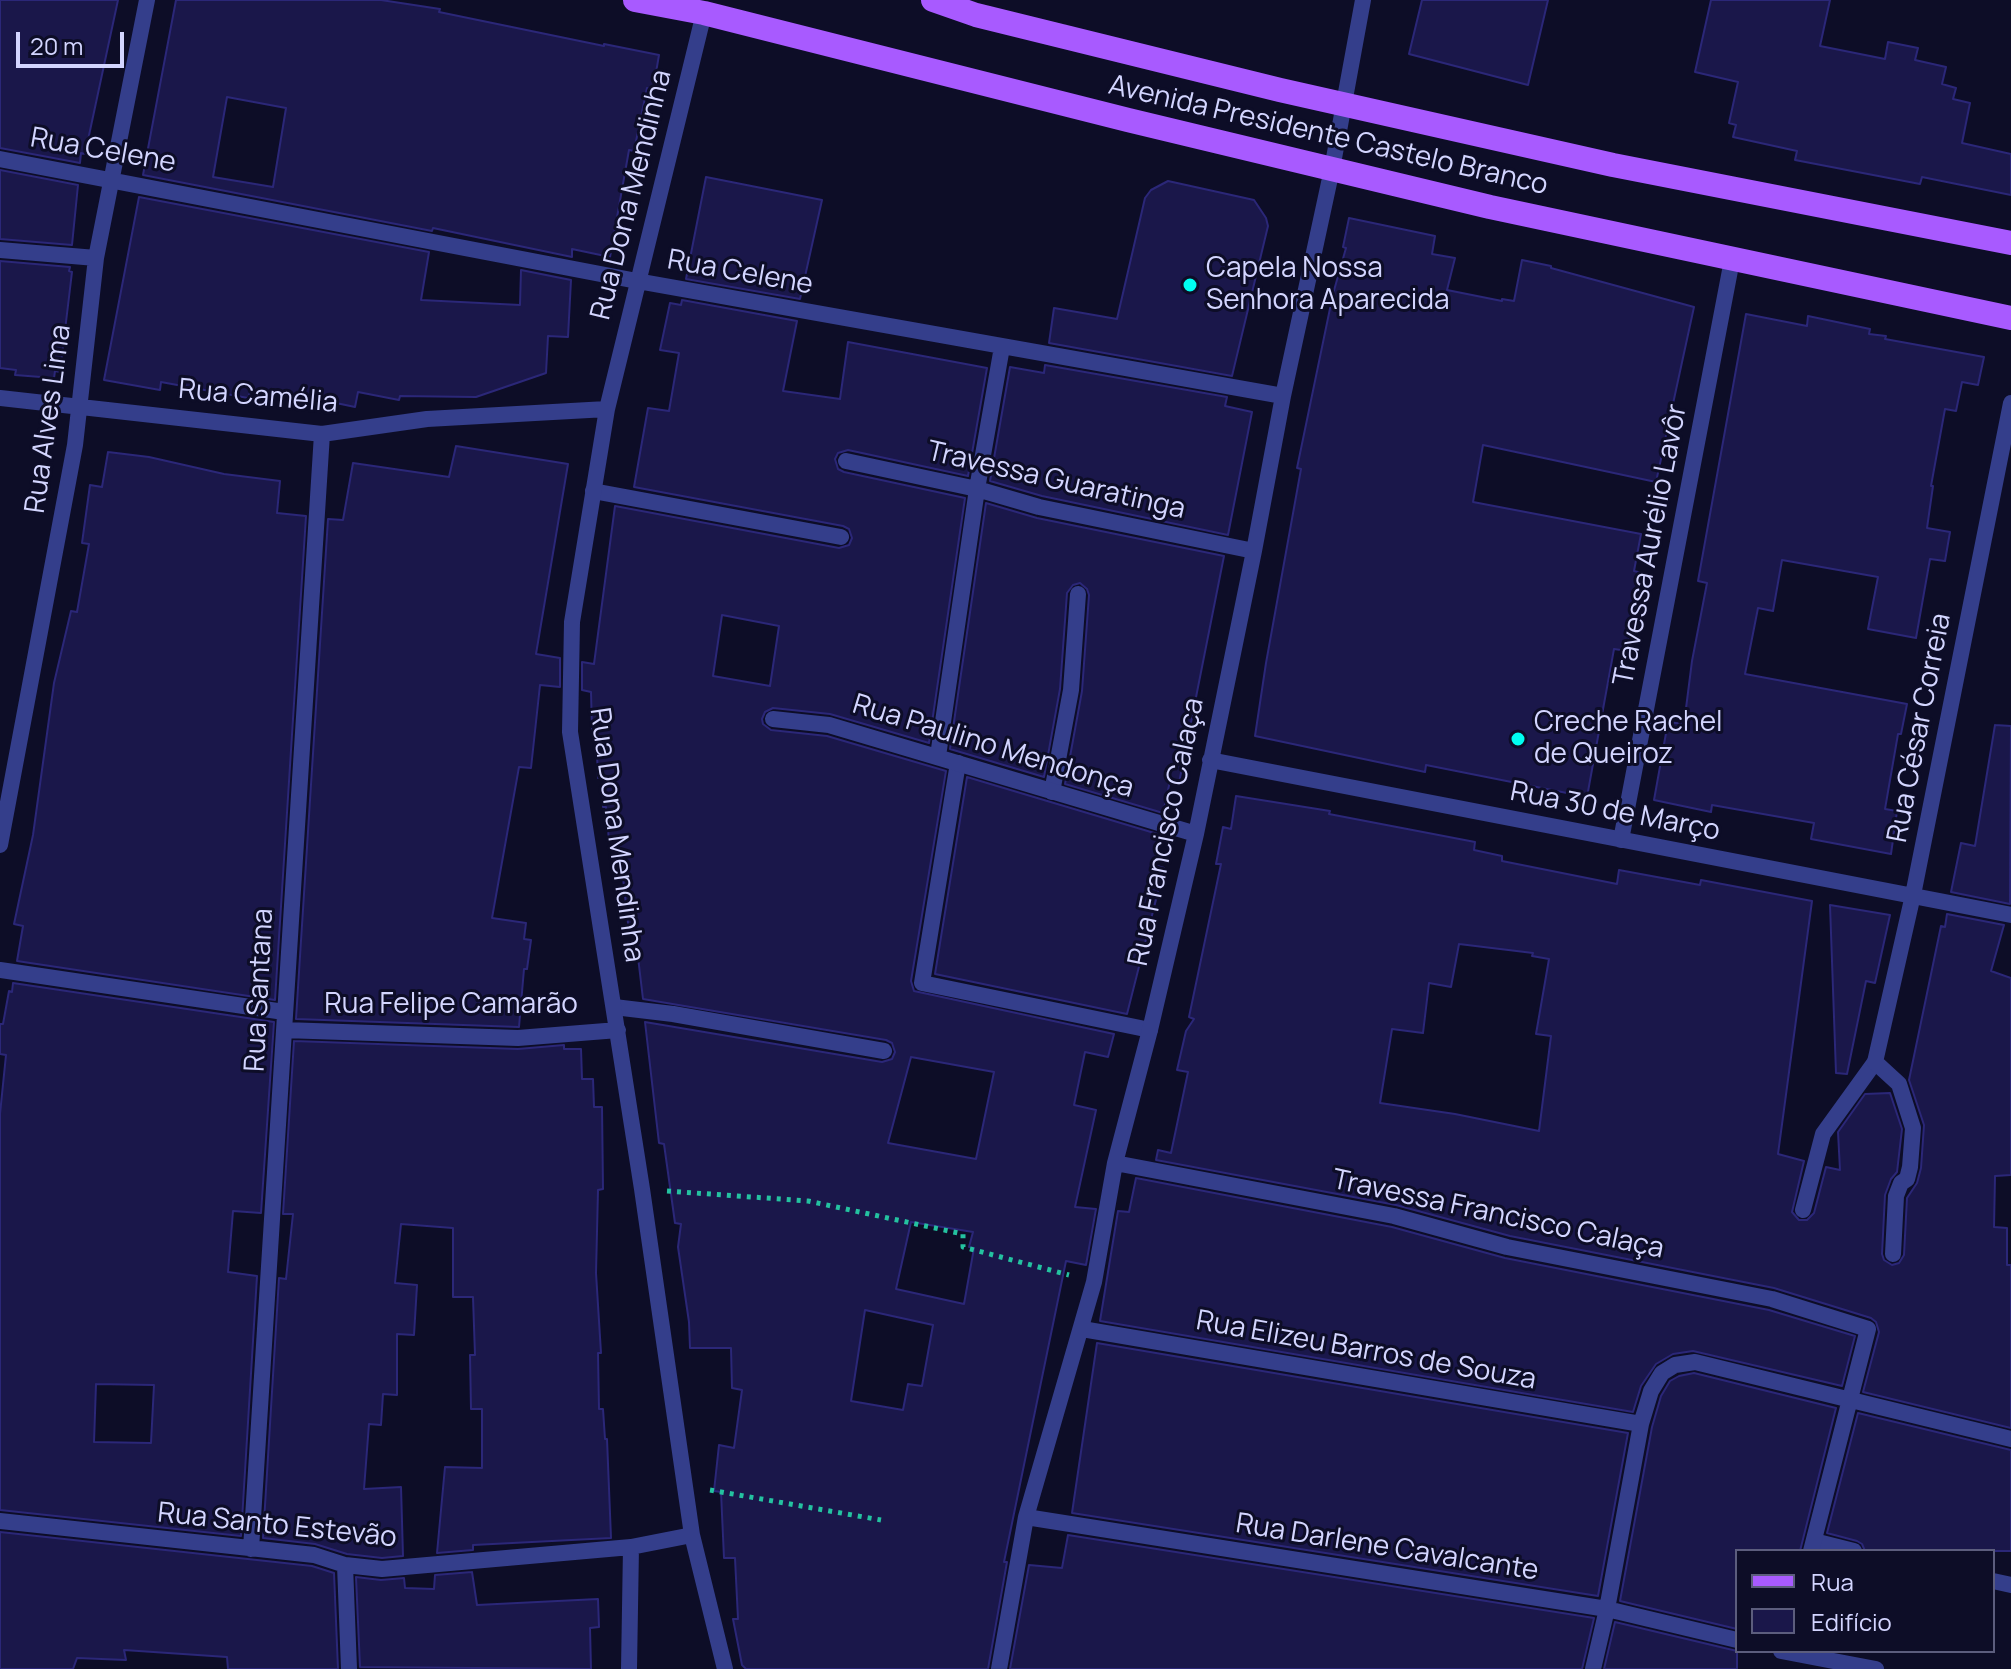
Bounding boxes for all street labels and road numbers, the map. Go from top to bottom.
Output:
street label: Rua Dona Mendinha [585,66,679,324]
street label: Avenida Presidente Castelo Branco [1105,69,1551,203]
street label: Rua Celene [28,122,178,180]
street label: Rua Celene [665,244,815,302]
street label: Rua Alves Lima [19,322,79,516]
street label: Rua Camélia [177,373,339,421]
street label: Travessa Aurélio Lavôr [1607,401,1695,689]
street label: Travessa Guaratinga [924,435,1188,527]
street label: Rua César Correia [1881,611,1959,845]
street label: Rua Paulino Mendonça [848,688,1138,806]
street label: Rua Francisco Calaça [1122,695,1212,969]
street label: Rua Dona Mendinha [582,706,650,964]
street label: Rua 30 de Março [1507,775,1723,849]
street label: Rua Santana [239,907,281,1073]
street label: Rua Felipe Camarão [324,988,578,1022]
street label: Travessa Francisco Calaça [1329,1163,1667,1267]
street label: Rua Elizeu Barros de Souza [1193,1305,1539,1397]
street label: Rua Santo Estevão [156,1497,398,1555]
street label: Rua Darlene Cavalcante [1233,1507,1541,1589]

